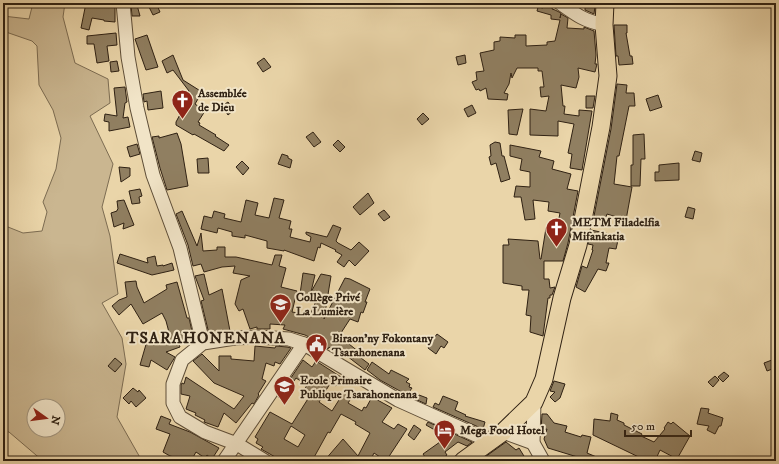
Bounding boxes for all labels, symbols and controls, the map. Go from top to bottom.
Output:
place label: Assemblée de Dieu [197,86,247,115]
church icon: Assemblée de Dieu [170,87,196,120]
place label: METM Filadelfia Mifankatia [572,215,661,244]
church icon: METM Filadelfia Mifankatia [544,216,570,249]
place label: Collège Privé La Lumière [296,290,361,319]
school or university icon: Collège Privé La Lumière [268,291,294,324]
district label: TSARAHONENANA [125,328,286,348]
place label: Biraon'ny Fokontany Tsarahonenana [331,331,433,360]
public building icon: Biraon'ny Fokontany Tsarahonenana [303,332,329,365]
place label: Ecole Primaire Publique Tsarahonenana [300,373,418,402]
school or university icon: Ecole Primaire Publique Tsarahonenana [272,374,298,407]
north arrow [26,398,66,438]
scale bar [625,412,691,438]
text: N [47,414,63,426]
hotel icon: Mega Food Hotel [431,417,457,450]
text: 50 m [631,419,655,434]
place label: Mega Food Hotel [460,423,545,438]

